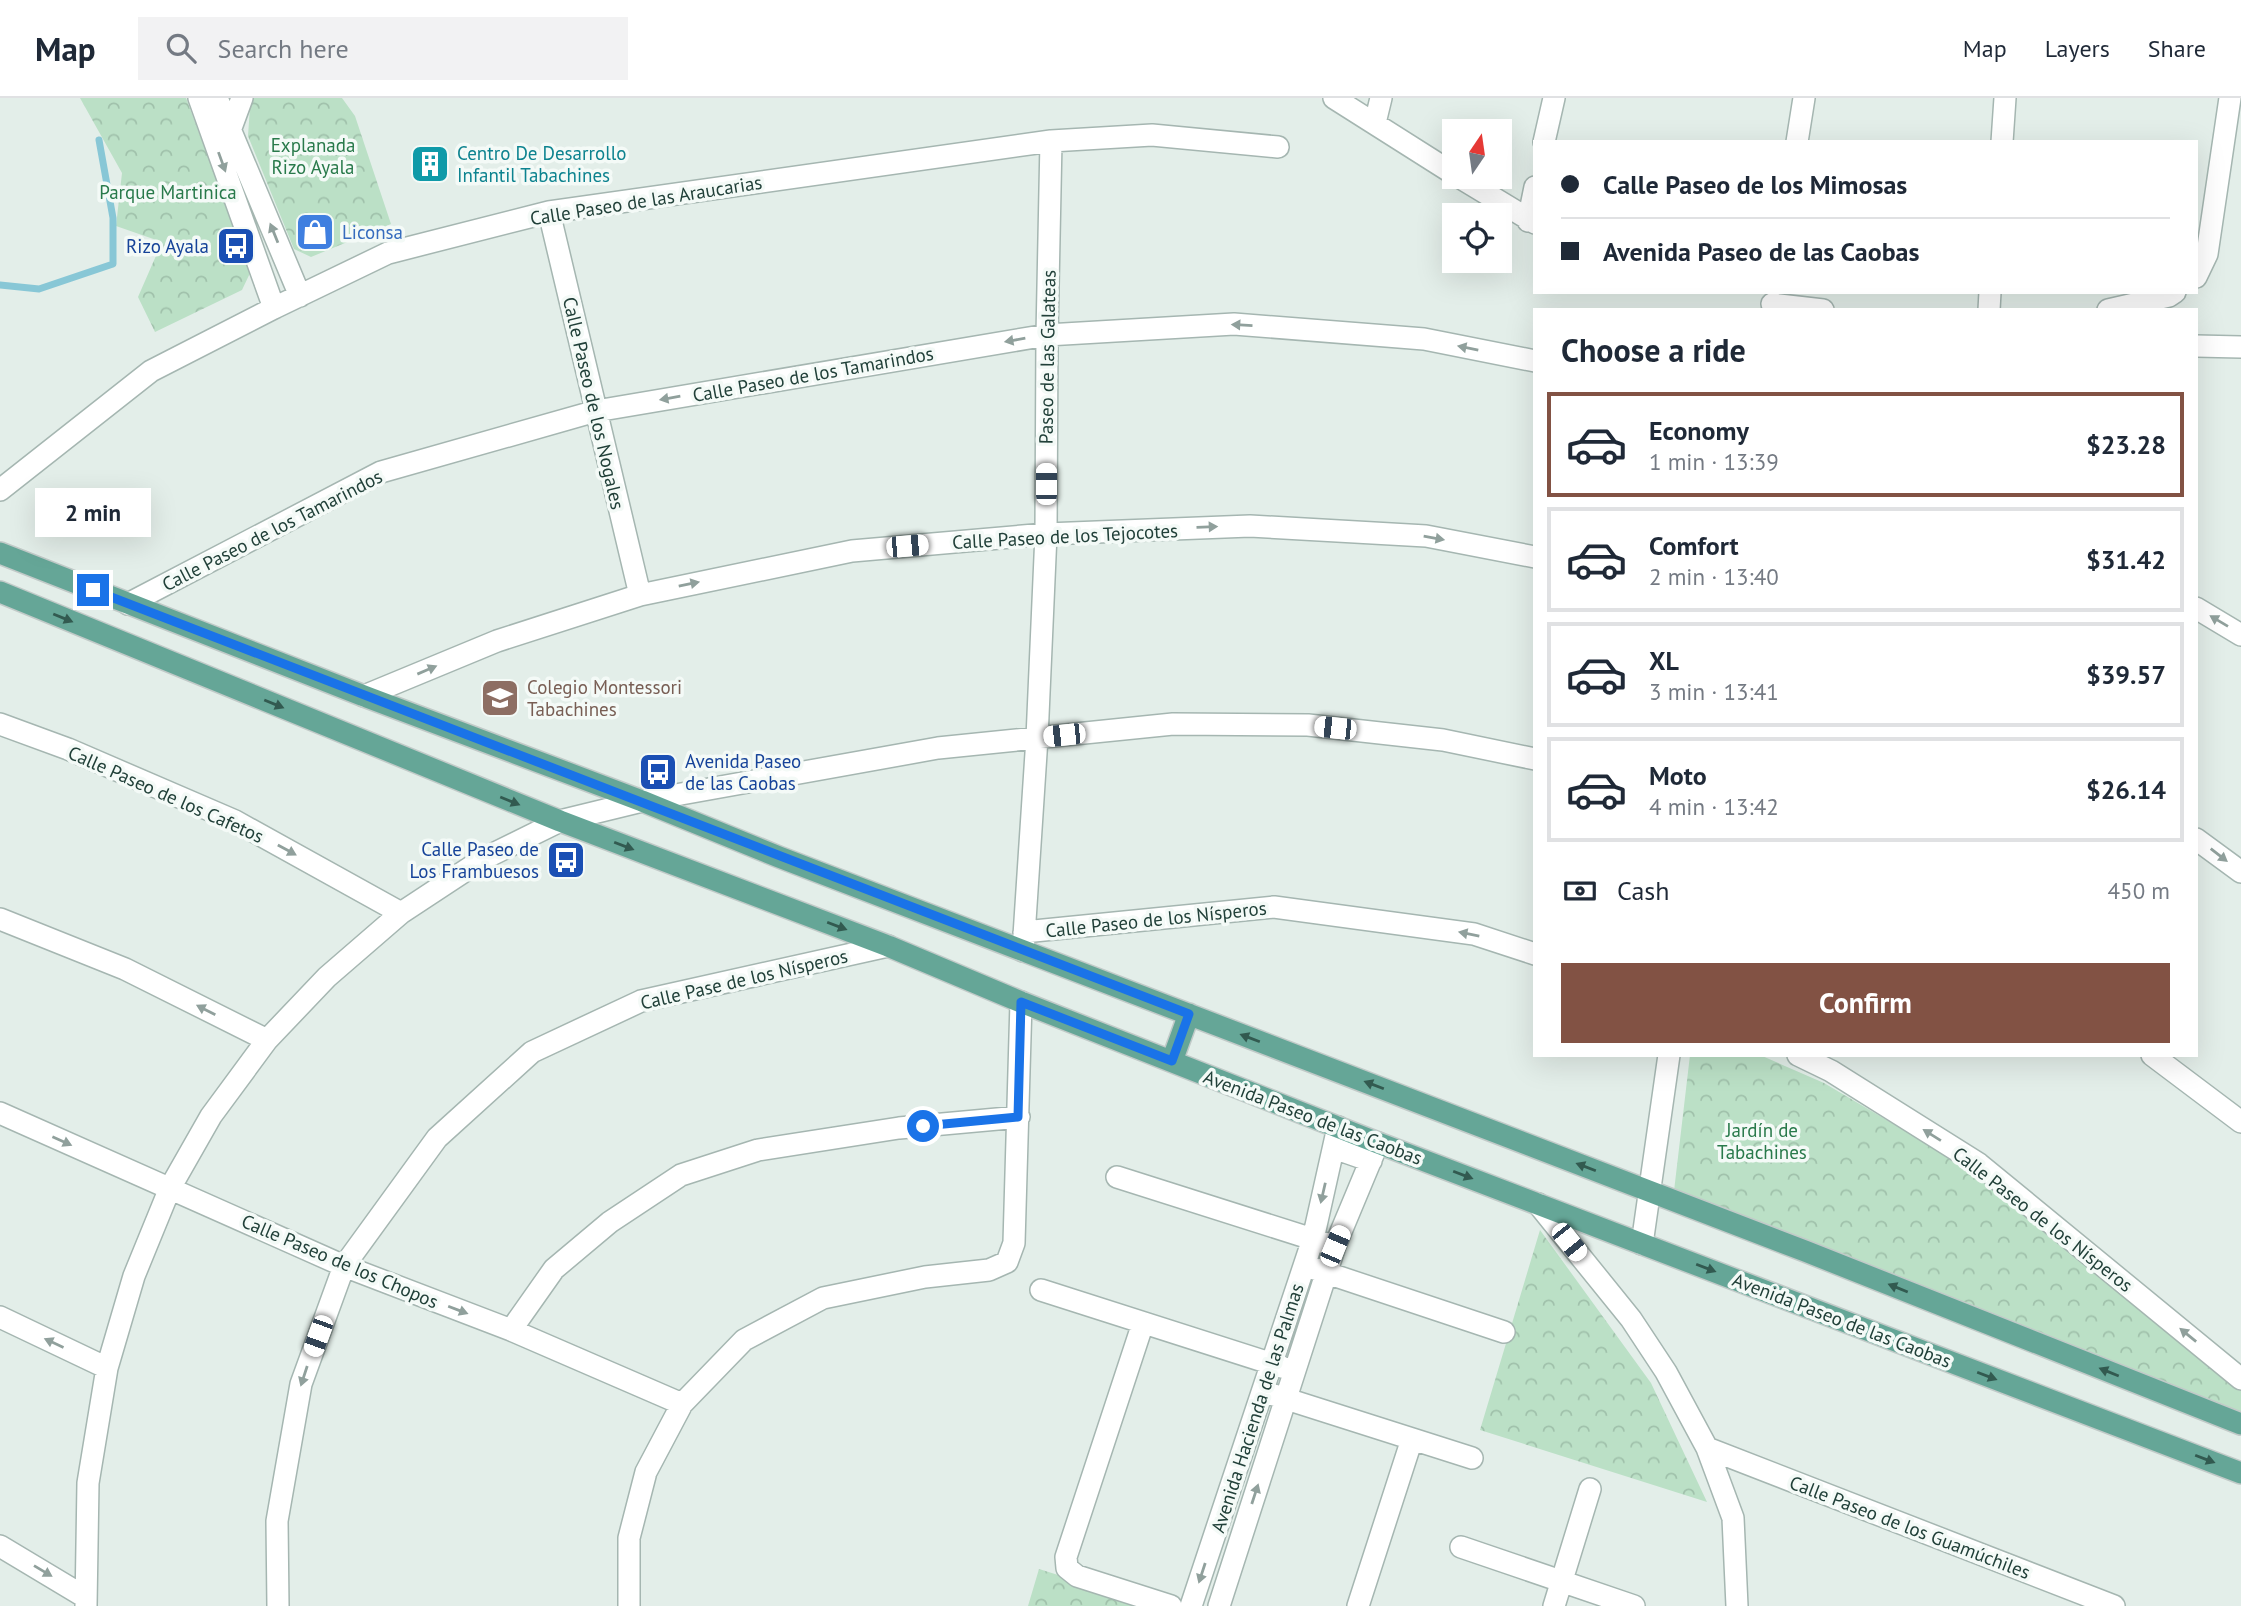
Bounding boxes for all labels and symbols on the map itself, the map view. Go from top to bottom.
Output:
north arrow [1442,119,1512,189]
park label: Explanada Rizo Ayala [271,133,355,179]
place label: Centro De Desarrollo Infantil Tabachines [457,141,626,187]
building icon: Centro De Desarrollo Infantil Tabachines [409,143,451,185]
one-way arrow [216,152,227,173]
street label: Calle Paseo de las Araucarias [528,170,764,230]
park label: Parque Martinica [99,180,237,204]
shop icon: Liconsa [294,211,336,253]
place label: Liconsa [342,220,403,244]
one-way arrow [268,222,279,243]
bus stop icon: Rizo Ayala [215,225,257,267]
place label: Rizo Ayala [126,234,209,258]
street label: Paseo de las Galateas [1033,270,1061,444]
street label: Calle Paseo de los Nogales [558,294,630,512]
one-way arrow [1230,319,1252,330]
one-way arrow [1004,335,1026,346]
street label: Calle Paseo de los Tamarindos [691,341,935,407]
one-way arrow [1457,342,1479,353]
one-way arrow [659,393,681,404]
car [1036,463,1057,505]
street label: Calle Paseo de los Tamarindos [158,464,386,596]
callout: 2 min [35,489,151,538]
street label: Calle Paseo de los Tejocotes [951,518,1179,554]
one-way arrow [1196,522,1218,533]
one-way arrow [1423,533,1445,544]
car [886,534,929,558]
route end [77,574,109,606]
one-way arrow [678,579,700,590]
one-way arrow [53,613,74,624]
one-way arrow [2209,615,2228,628]
one-way arrow [417,664,438,675]
place label: Colegio Montessori Tabachines [527,675,682,721]
school or university icon: Colegio Montessori Tabachines [479,677,521,719]
one-way arrow [263,699,284,710]
car [1314,715,1357,741]
car [1043,722,1086,748]
street label: Calle Paseo de los Cafetos [65,740,267,848]
place label: Avenida Paseo de las Caobas [685,749,801,795]
bus stop icon: Avenida Paseo de las Caobas [637,751,679,793]
one-way arrow [500,795,521,806]
place label: Calle Paseo de Los Frambuesos [410,837,539,883]
bus stop icon: Calle Paseo de Los Frambuesos [545,839,587,881]
one-way arrow [613,840,634,851]
one-way arrow [277,844,296,856]
one-way arrow [2210,847,2228,862]
street label: Calle Paseo de los Nísperos [1044,895,1268,943]
one-way arrow [826,921,847,932]
one-way arrow [1458,929,1480,940]
street label: Calle Pase de los Nísperos [638,943,850,1015]
one-way arrow [196,1004,216,1015]
one-way arrow [1240,1032,1261,1043]
street label: Avenida Paseo de las Caobas [1200,1064,1426,1170]
one-way arrow [1363,1080,1384,1091]
route start [907,1110,939,1142]
park label: Jardín de Tabachines [1717,1118,1807,1164]
one-way arrow [1923,1128,1942,1141]
one-way arrow [52,1136,73,1147]
street label: Calle Paseo de los Nísperos [1948,1141,2138,1297]
one-way arrow [1576,1161,1597,1172]
one-way arrow [1453,1170,1474,1181]
one-way arrow [1317,1183,1328,1205]
street label: Calle Paseo de los Chopos [238,1209,442,1313]
car [1548,1219,1591,1265]
car [1318,1223,1353,1269]
one-way arrow [1695,1263,1716,1274]
street label: Avenida Paseo de las Caobas [1729,1267,1955,1373]
street label: Avenida Hacienda de las Palmas [1205,1280,1309,1536]
one-way arrow [1887,1282,1908,1293]
one-way arrow [448,1304,469,1315]
car [301,1313,336,1359]
one-way arrow [2180,1328,2198,1343]
one-way arrow [44,1337,64,1348]
one-way arrow [298,1366,309,1387]
one-way arrow [2099,1366,2120,1377]
one-way arrow [1976,1370,1997,1381]
one-way arrow [2194,1454,2215,1465]
street label: Calle Paseo de los Guamúchiles [1786,1470,2034,1584]
one-way arrow [1250,1484,1261,1505]
one-way arrow [1196,1563,1207,1584]
one-way arrow [33,1565,52,1578]

